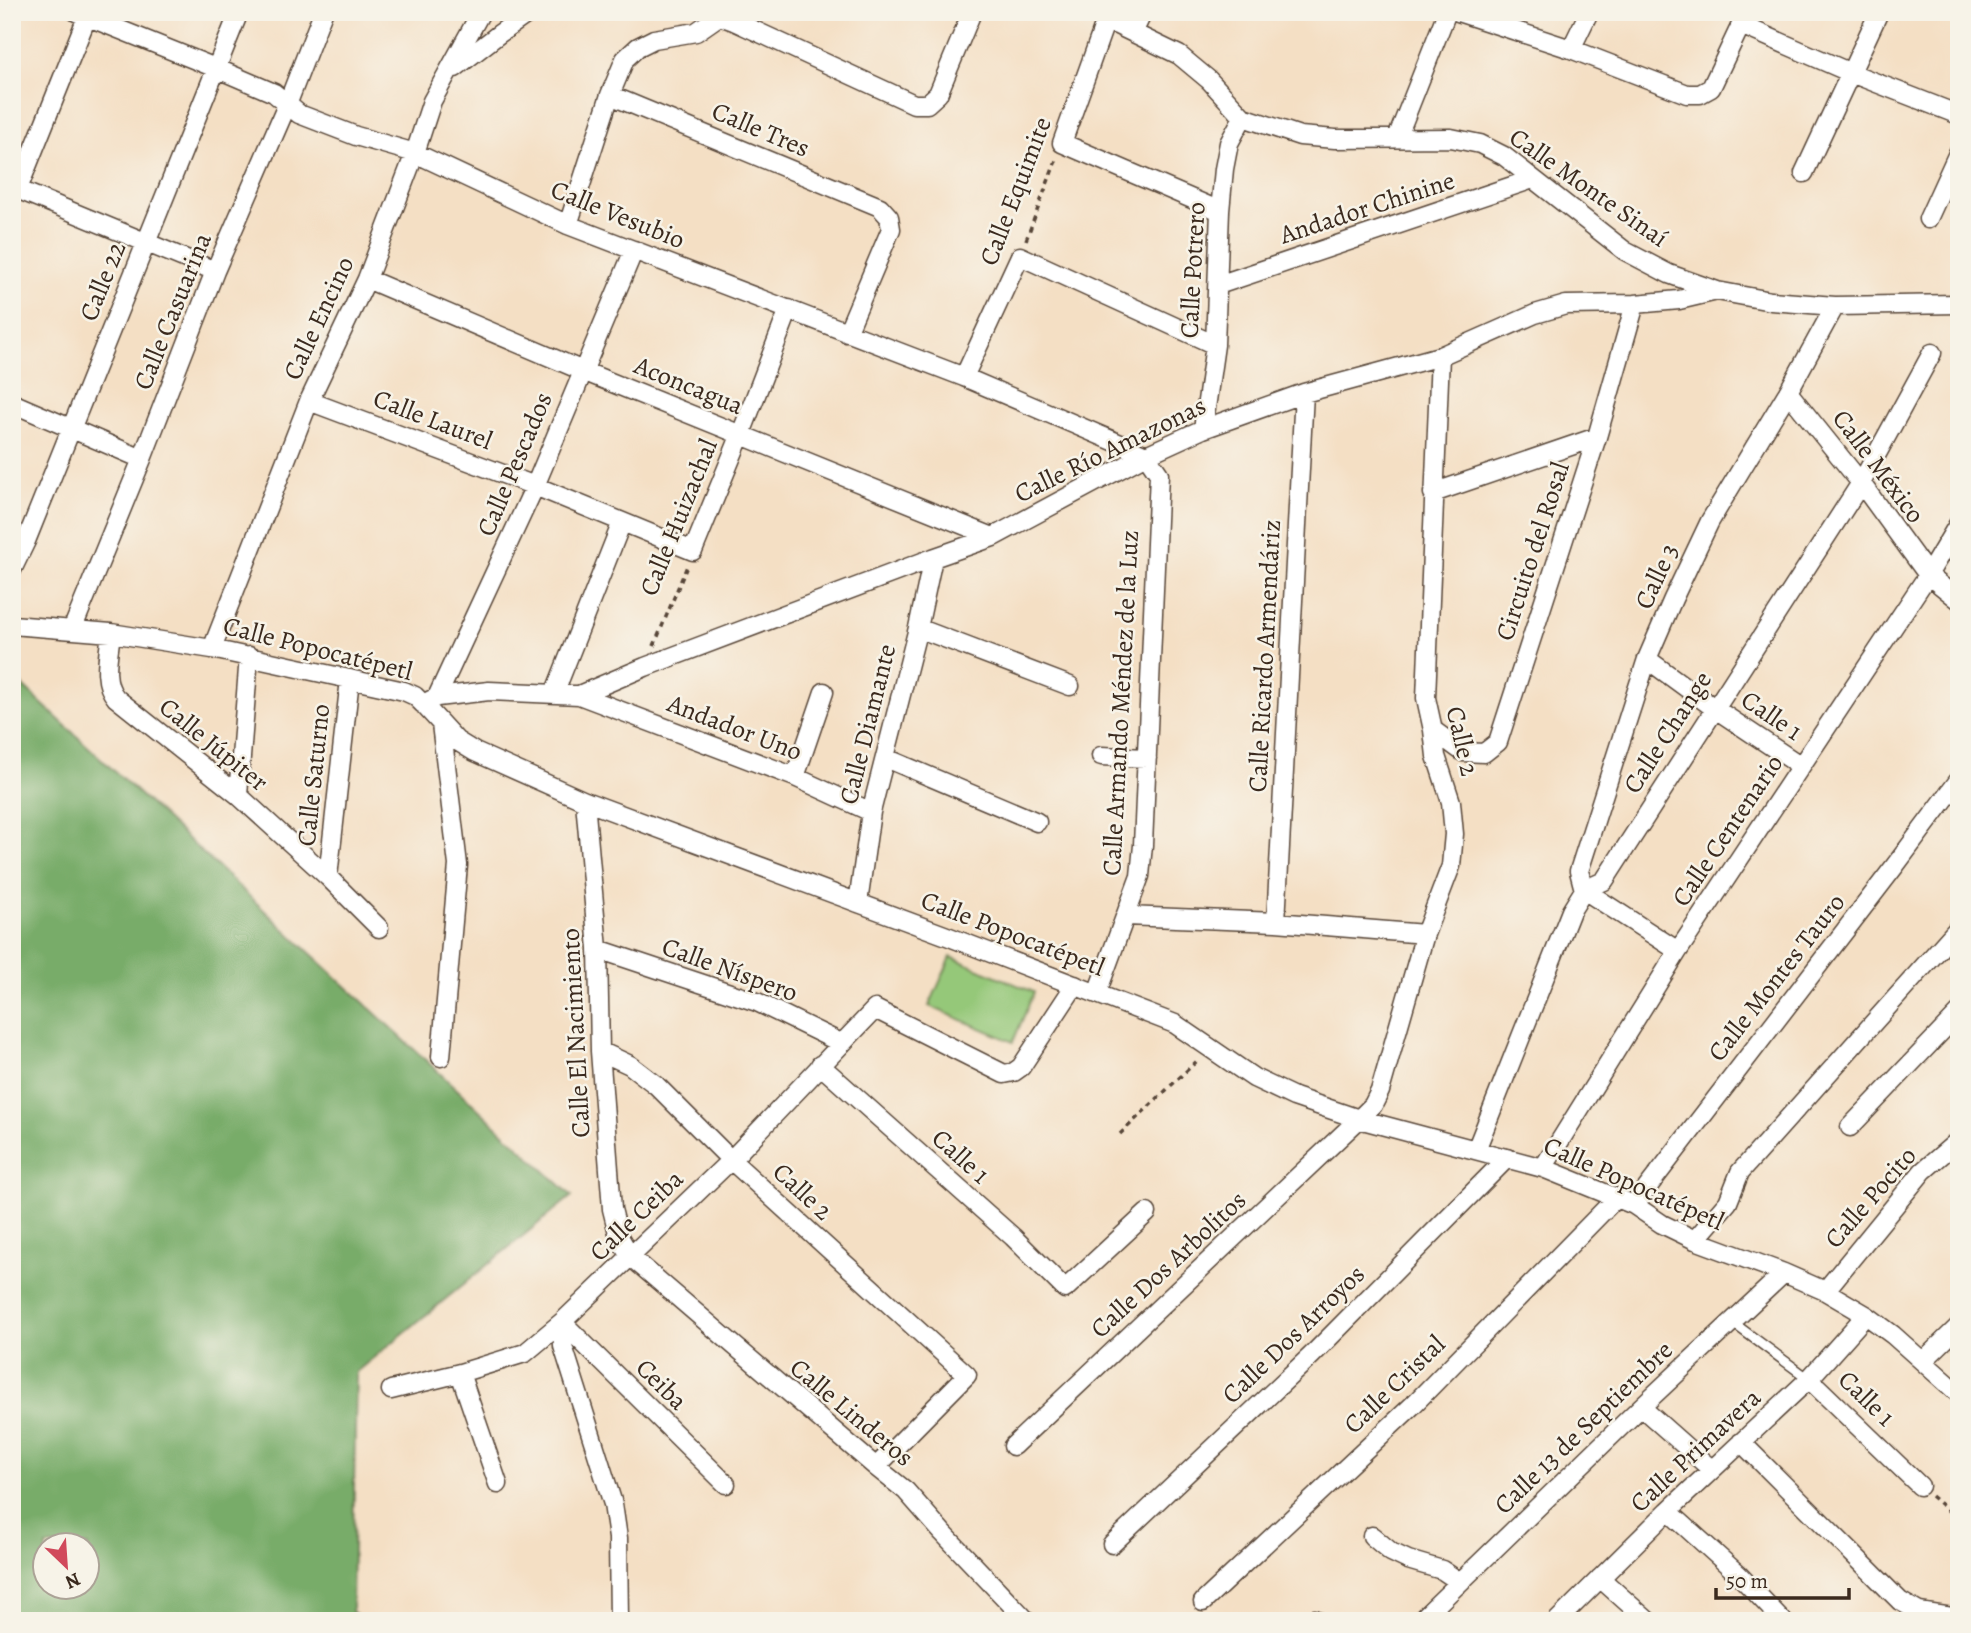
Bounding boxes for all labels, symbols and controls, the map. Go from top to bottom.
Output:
street label: Calle Tres [707,93,815,166]
street label: Calle Equimite [971,112,1060,271]
street label: Calle Monte Sinaí [1502,120,1675,255]
street label: Andador Chinine [1274,163,1459,253]
street label: Calle Vesubio [546,172,690,257]
street label: Calle Potrero [1171,201,1214,339]
street label: Calle Casuarina [125,227,220,395]
street label: Calle 22 [71,236,134,326]
street label: Calle Encino [275,251,362,386]
street label: Aconcagua [628,347,749,423]
street label: Calle Laurel [368,381,497,458]
street label: Calle Pescados [468,387,561,542]
street label: Calle Río Amazonas [1009,388,1212,511]
street label: Calle México [1824,402,1933,530]
street label: Calle Huizachal [631,434,726,601]
street label: Circuito del Rosal [1487,457,1578,645]
street label: Calle Ricardo Armendáriz [1240,519,1289,793]
street label: Calle Armando Méndez de la Luz [1094,529,1147,877]
street label: Calle 3 [1626,538,1687,615]
street label: Calle Popocatépetl [219,608,416,689]
street label: Calle Diamante [831,640,904,808]
street label: Calle Change [1615,664,1720,800]
street label: Calle 1 [1734,682,1809,749]
street label: Andador Uno [662,685,807,769]
street label: Calle Júpiter [152,690,276,799]
street label: Calle Saturno [289,702,338,848]
street label: Calle 2 [1438,703,1487,779]
street label: Calle Centenario [1664,747,1791,913]
street label: Calle Popocatépetl [916,882,1110,985]
street label: Calle Montes Tauro [1700,886,1853,1069]
street label: Calle El Nacimiento [553,927,598,1139]
street label: Calle Níspero [657,929,803,1010]
street label: Calle 1 [924,1121,997,1192]
street label: Calle Popocatépetl [1538,1128,1730,1239]
street label: Calle Pocito [1817,1139,1924,1256]
street label: Calle 2 [765,1155,840,1228]
street label: Calle Ceiba [582,1162,691,1269]
street label: Calle Dos Arbolitos [1083,1183,1254,1346]
street label: Calle Dos Arroyos [1214,1257,1372,1412]
street label: Calle Cristal [1336,1327,1453,1442]
street label: Calle 13 de Septiembre [1486,1333,1680,1522]
street label: Calle Linderos [782,1350,921,1474]
street label: Ceiba [628,1351,695,1418]
street label: Calle 1 [1830,1363,1903,1434]
street label: Calle Primavera [1622,1381,1768,1520]
north arrow [32,1532,102,1602]
scale bar [1716,1556,1848,1600]
text: N [61,1566,85,1595]
text: 50 m [1726,1567,1768,1595]

